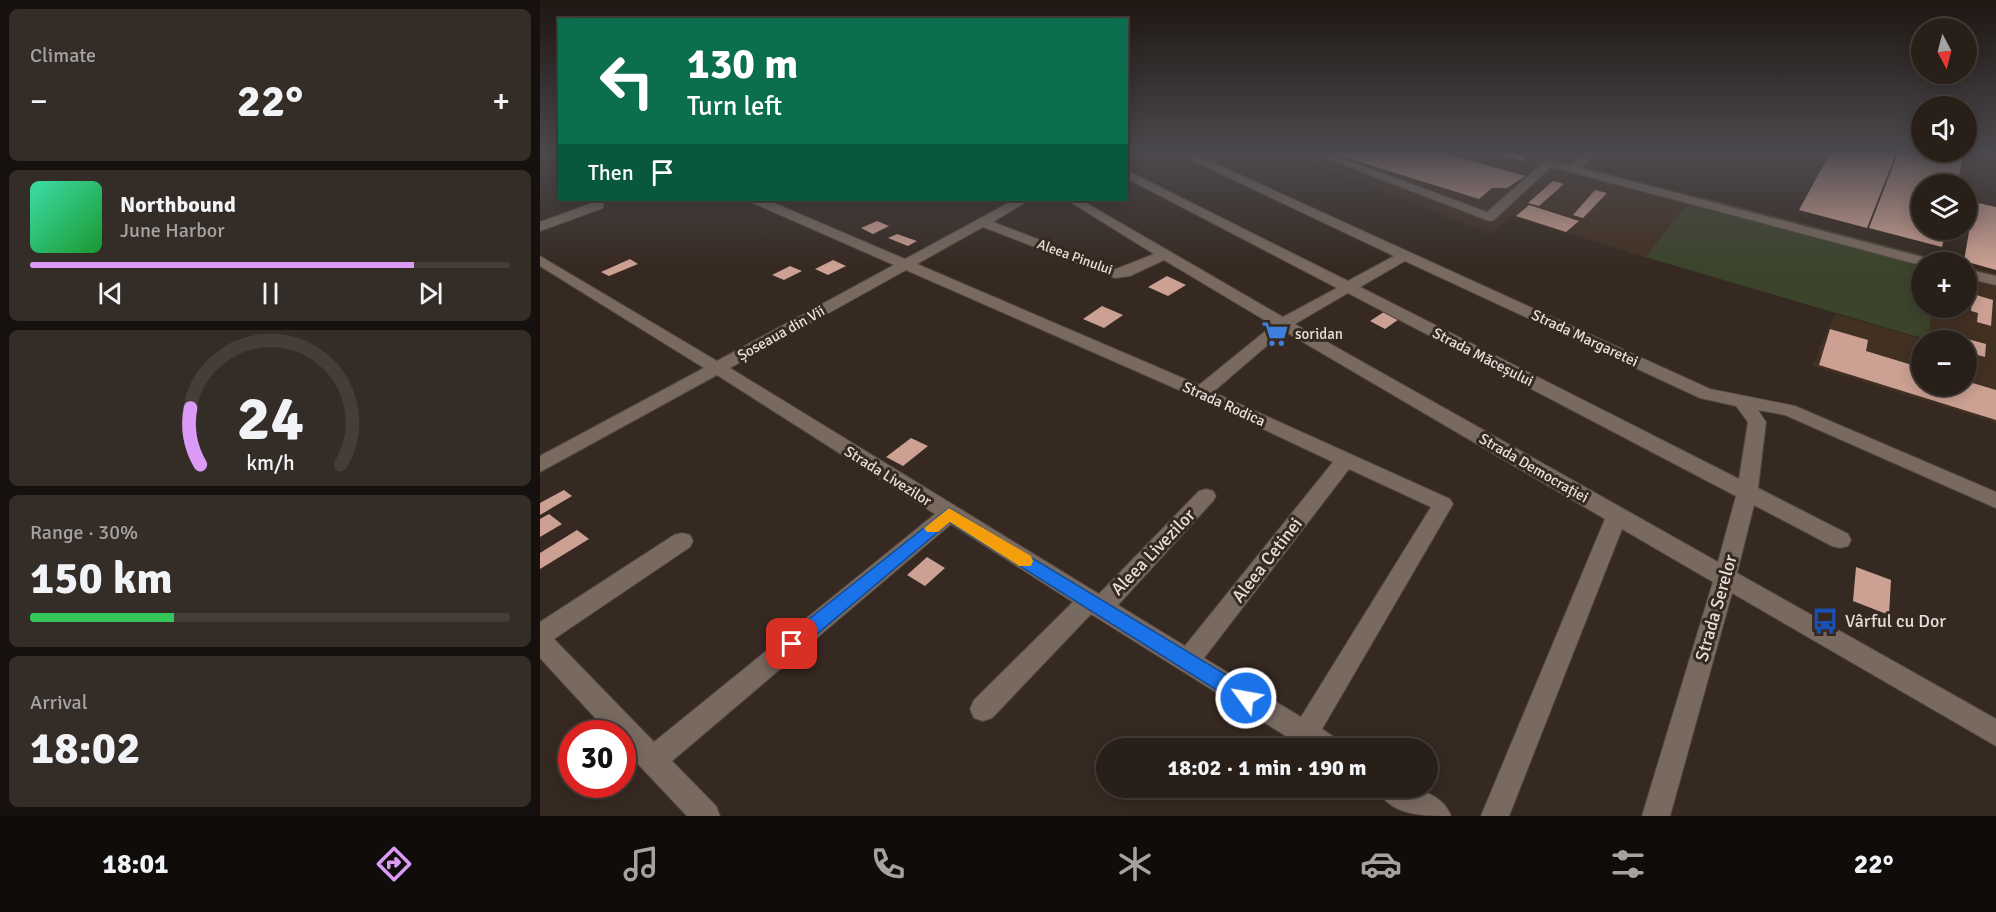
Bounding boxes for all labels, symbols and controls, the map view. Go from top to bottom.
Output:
north arrow [1911,18,1977,84]
map controls [1911,18,1977,396]
text: 130 m [687,39,798,90]
icon: left [588,42,666,120]
text: Climate [30,43,96,68]
text: 22° [237,74,303,129]
text: − [30,81,48,122]
text: + [492,81,510,122]
text: Turn left [687,90,782,123]
button: sound [1911,96,1977,162]
icon: arrive [646,156,679,189]
text: Then [588,159,634,186]
button: layers [1911,174,1977,240]
text: Northbound [120,191,236,218]
text: June Harbor [120,218,225,243]
street label: Aleea Pinului [1035,236,1115,278]
button: + [1911,252,1977,318]
icon: previous [94,277,127,310]
icon: pause [254,277,287,310]
icon: next [414,277,447,310]
street label: Șoseaua din Vii [734,302,828,364]
street label: Strada Margaretei [1529,305,1641,371]
supermarket icon: soridan [1260,319,1290,349]
street label: Strada Măceșului [1430,324,1536,390]
place label: soridan [1295,325,1343,343]
button: − [1911,330,1977,396]
street label: Strada Rodica [1180,378,1268,430]
text: 24 [236,380,304,457]
street label: Strada Democrației [1476,429,1592,507]
street label: Strada Livezilor [841,442,935,510]
text: km/h [246,450,294,476]
street label: Aleea Livezilor [1106,504,1200,600]
street label: Aleea Cetinei [1227,513,1307,607]
text: Range · 30% [30,520,138,545]
text: 150 km [30,551,173,606]
street label: Strada Serelor [1690,552,1742,664]
bus stop icon: Vârful cu Dor [1810,606,1840,636]
place label: Vârful cu Dor [1845,610,1946,632]
pin [766,618,817,669]
icon: arrive [775,627,808,660]
position arrow [1214,666,1278,730]
text: Arrival [30,690,88,715]
speed limit sign: 30 [558,720,636,798]
text: 18:02 [30,721,140,776]
text: 18:02 · 1 min · 190 m [1167,754,1367,781]
icon: directions [373,843,415,885]
icon: music [620,843,662,885]
icon: phone [867,843,909,885]
icon: climate [1114,843,1156,885]
icon: car [1360,843,1402,885]
icon: filters [1607,843,1649,885]
text: 18:01 [102,848,169,881]
text: 22° [1854,848,1894,881]

